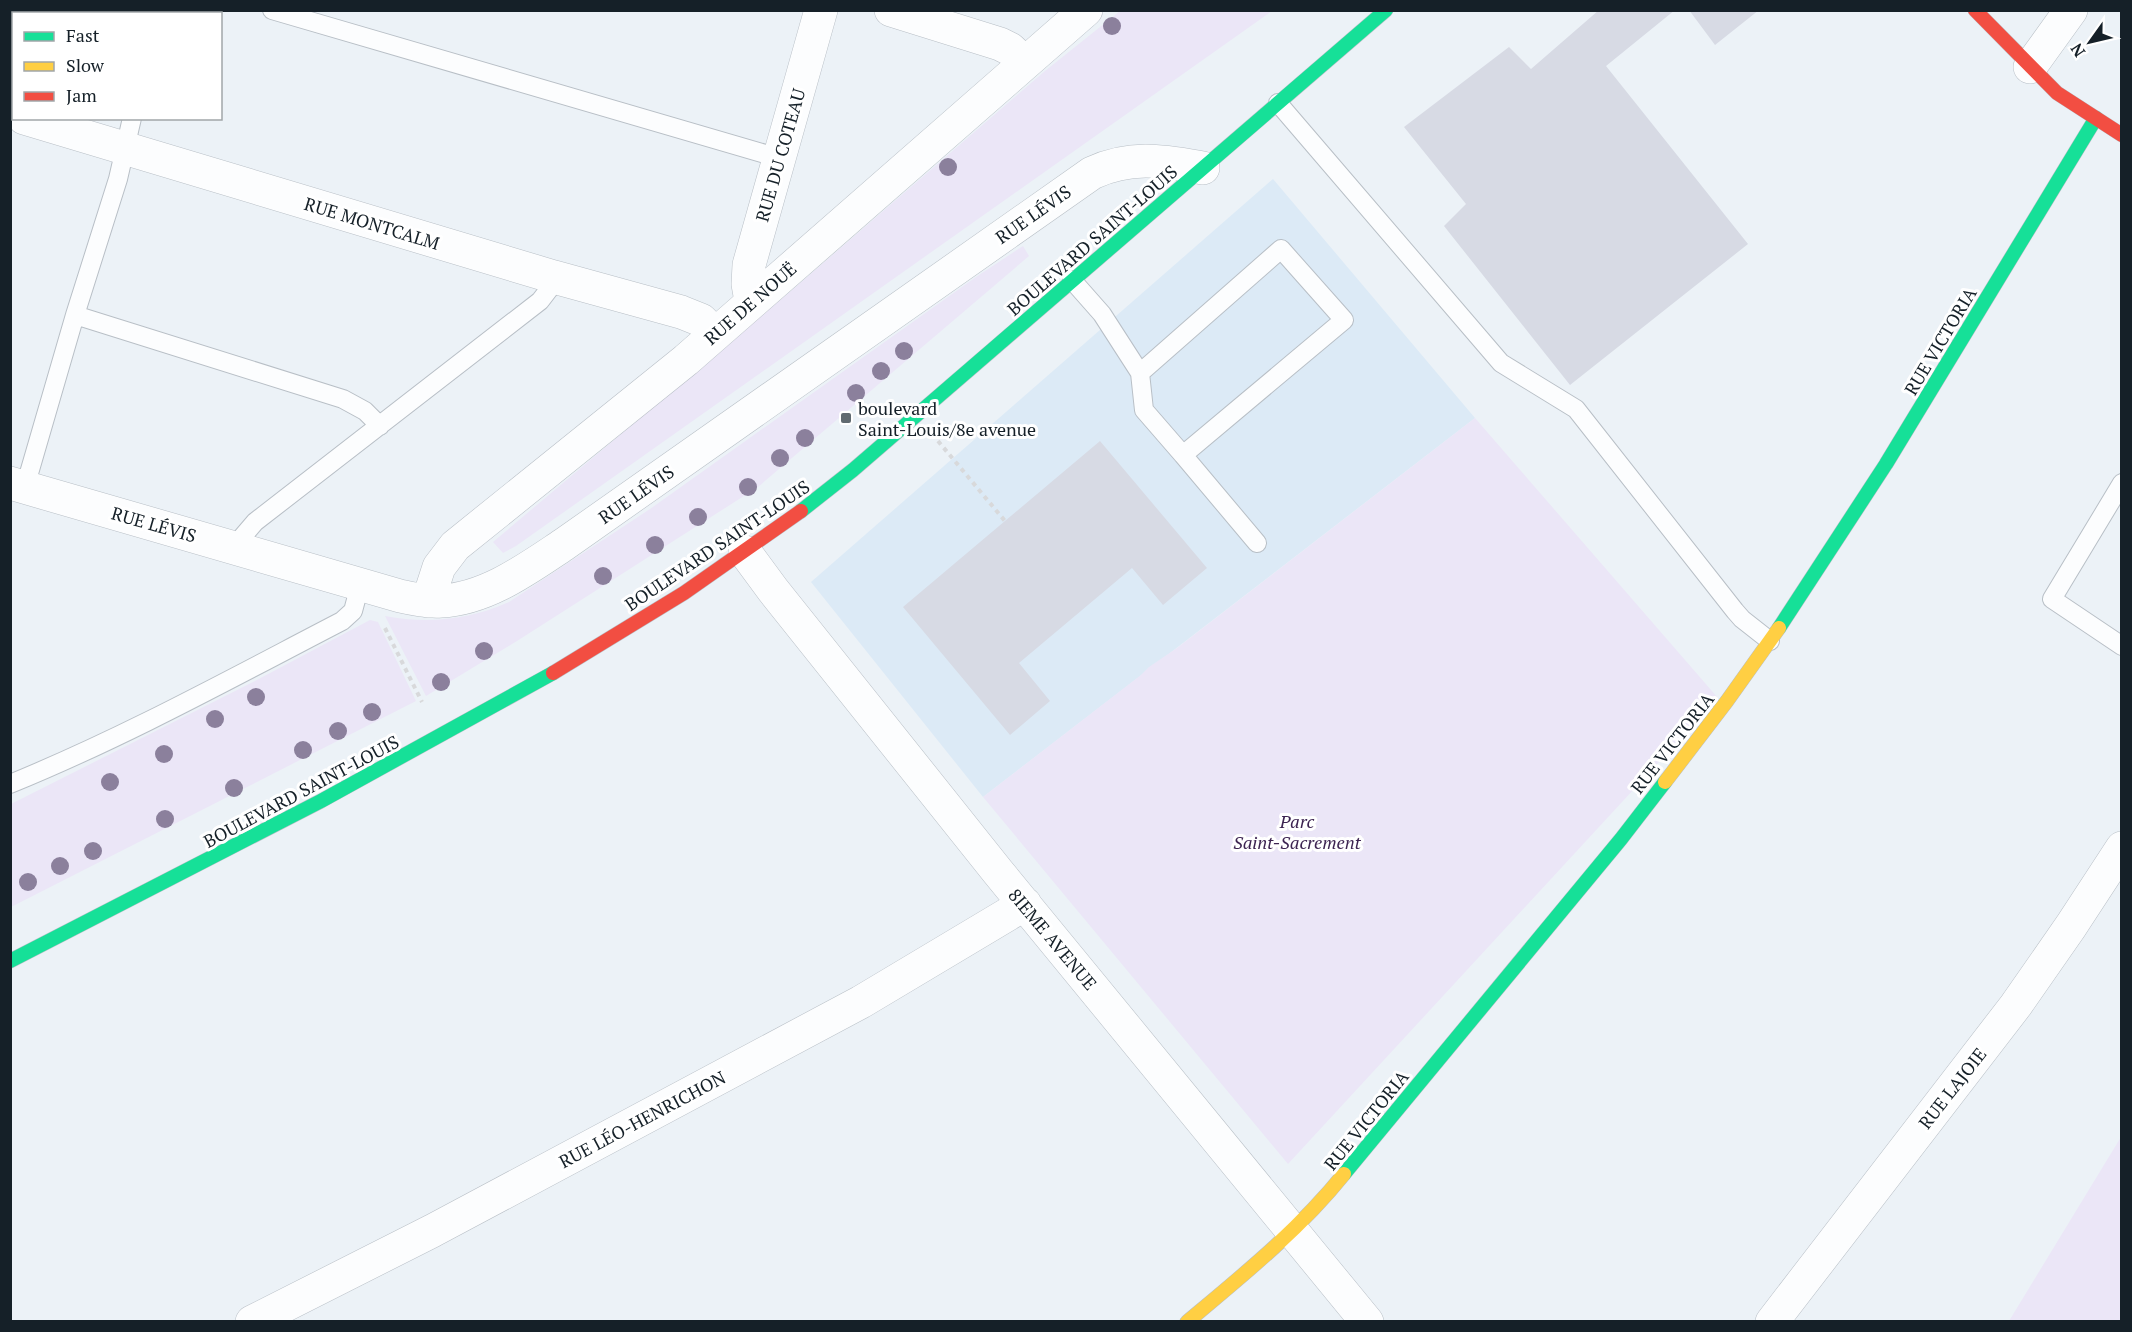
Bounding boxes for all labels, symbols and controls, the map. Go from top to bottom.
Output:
legend [12,12,222,120]
north arrow [2060,12,2120,72]
text: Fast [66,23,100,47]
text: N [2065,39,2090,62]
text: Slow [66,53,105,77]
text: Jam [66,83,97,107]
street label: RUE DU COTEAU [749,86,811,224]
street label: BOULEVARD SAINT-LOUIS [1002,159,1182,321]
street label: RUE LÉVIS [990,179,1076,249]
street label: RUE MONTCALM [301,191,443,255]
street label: RUE DE NOUË [699,256,801,350]
street label: RUE VICTORIA [1898,282,1982,399]
place label: boulevard Saint-Louis/8e avenue [858,396,1036,441]
marker: boulevard Saint-Louis/8e avenue [839,411,853,425]
street label: RUE LÉVIS [593,459,679,529]
street label: BOULEVARD SAINT-LOUIS [620,474,814,616]
street label: RUE LÉVIS [109,500,199,548]
street label: RUE VICTORIA [1625,687,1719,798]
street label: BOULEVARD SAINT-LOUIS [199,729,403,853]
park label: Parc Saint-Sacrement [1233,809,1362,854]
street label: 8IEME AVENUE [1003,883,1103,995]
street label: RUE LAJOIE [1913,1042,1991,1134]
street label: RUE LÉO-HENRICHON [554,1065,730,1173]
street label: RUE VICTORIA [1318,1065,1414,1175]

